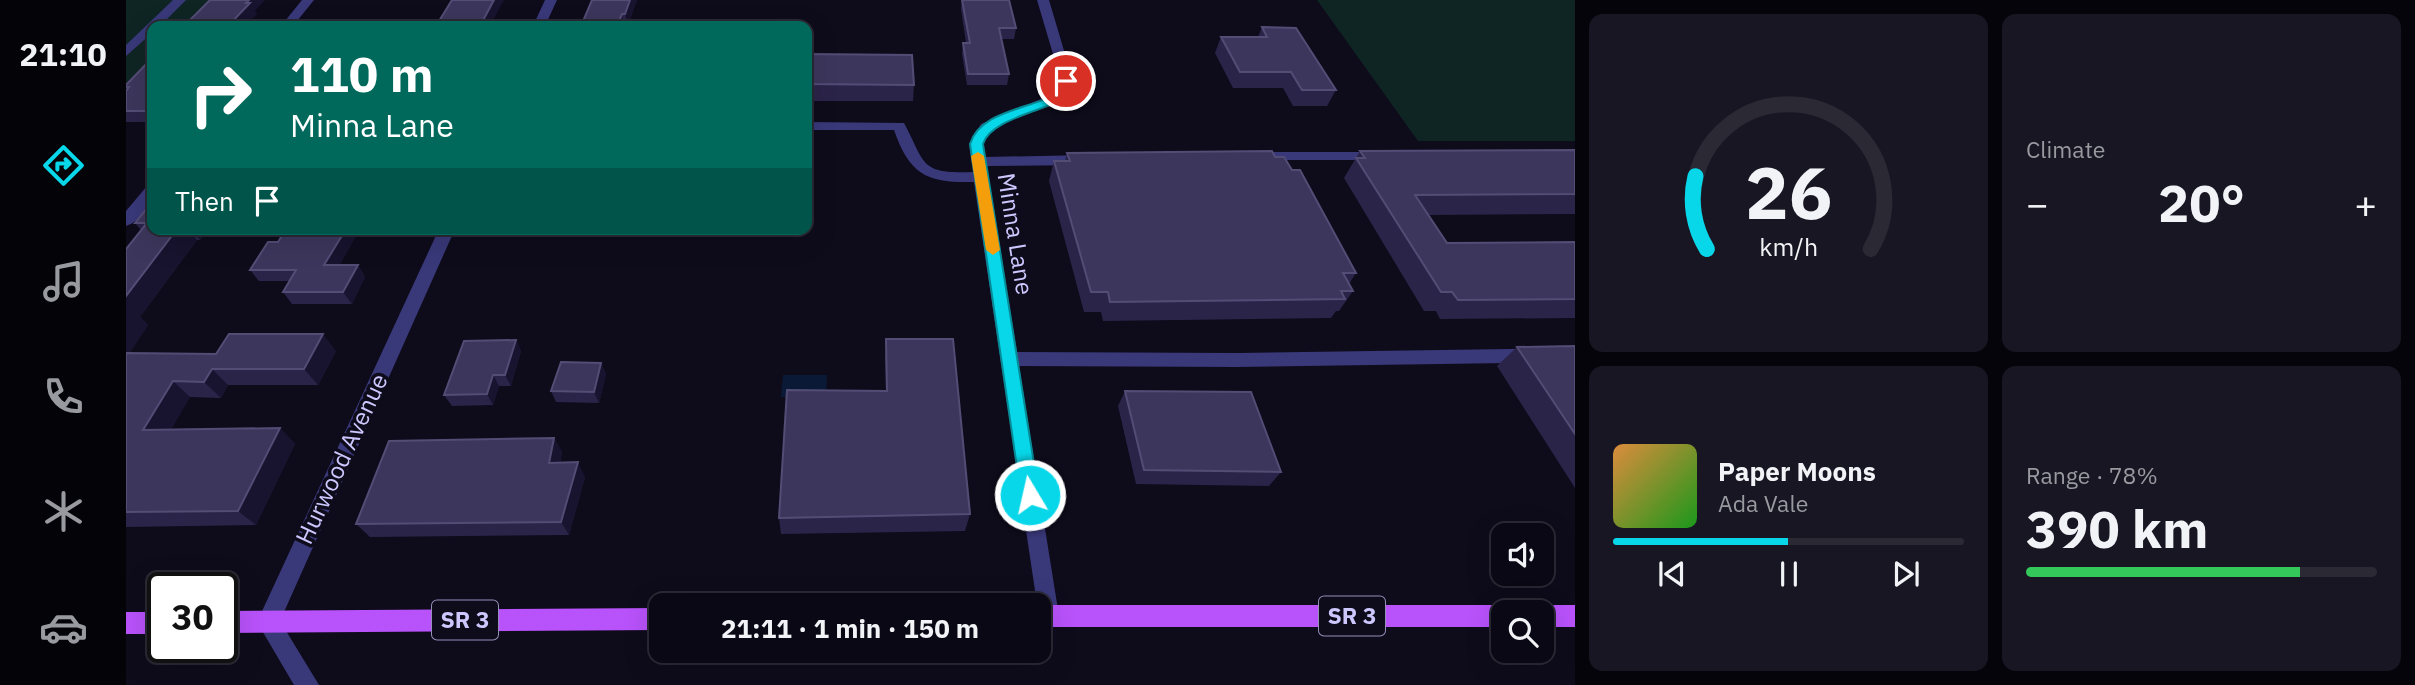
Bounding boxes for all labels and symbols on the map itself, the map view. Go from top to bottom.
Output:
pin [1036,51,1096,111]
street label: Minna Lane [991,171,1041,297]
street label: Hurwood Avenue [288,368,395,549]
position arrow [993,458,1067,532]
speed limit sign: 30 [147,572,238,663]
road number: SR 3 [1319,596,1385,636]
road number: SR 3 [432,600,498,640]

